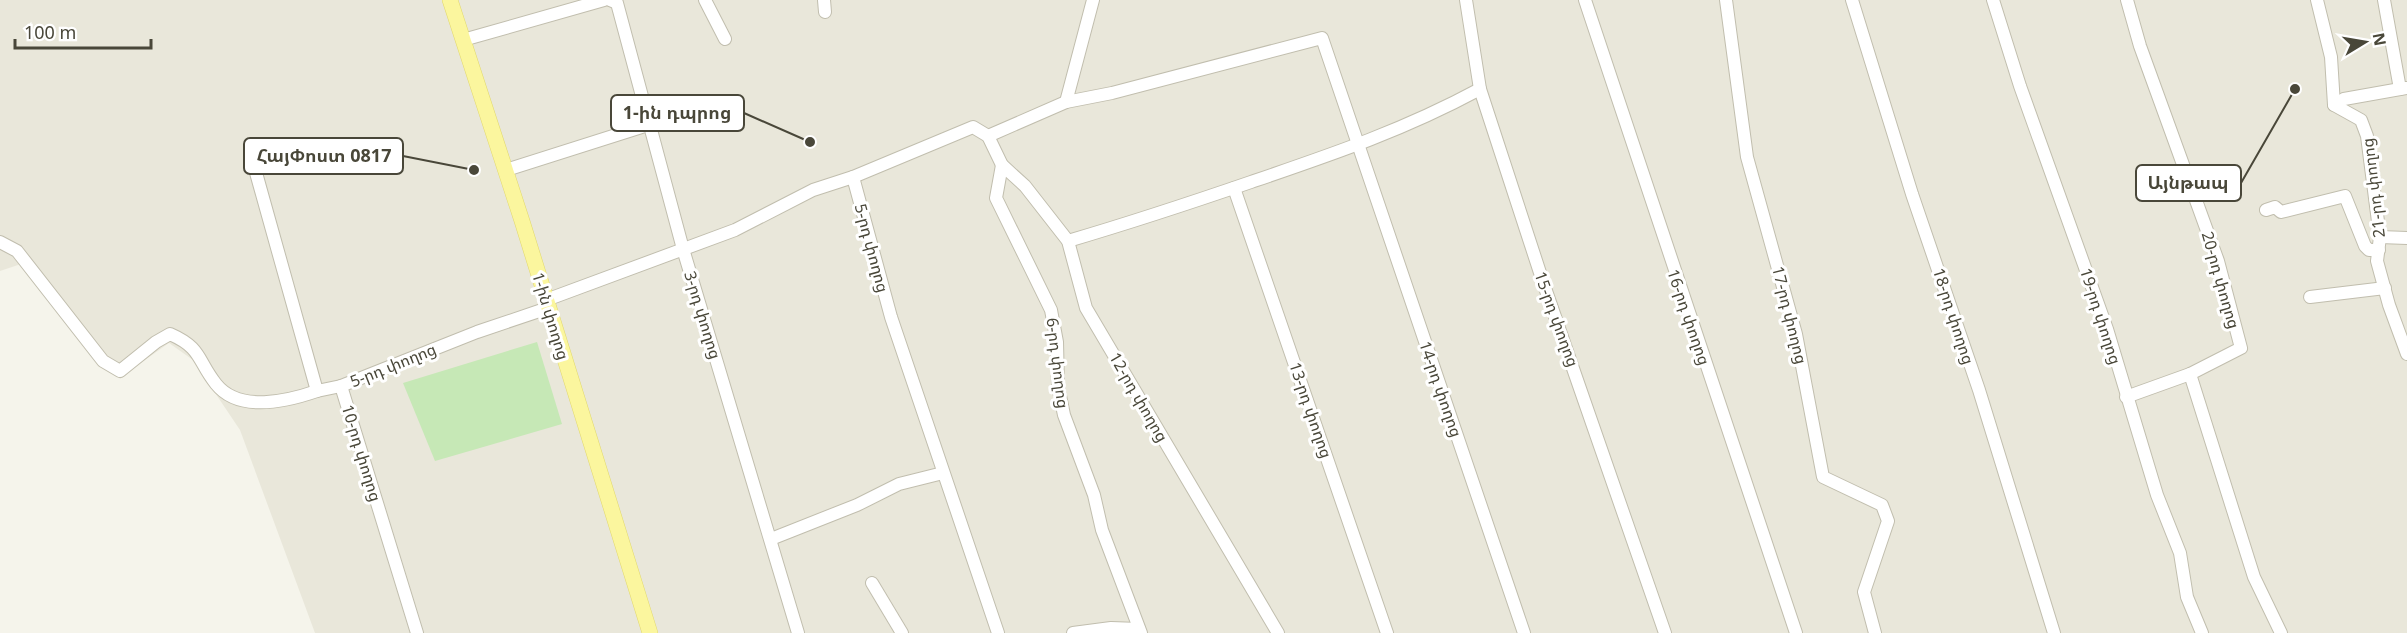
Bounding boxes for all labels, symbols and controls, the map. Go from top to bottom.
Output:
scale bar [15,12,152,50]
north arrow [2335,12,2395,72]
text: 100 m [24,20,76,44]
text: N [2368,31,2392,48]
callout: 1-ին դպրոց [611,95,744,131]
text: 1-ին դպրոց [623,100,731,124]
street label: 21-րդ փողոց [2356,137,2390,239]
callout: ՀայՓոստ 0817 [244,138,403,174]
text: ՀայՓոստ 0817 [257,143,391,167]
callout: Այնթապ [2136,165,2241,201]
text: Այնթապ [2148,170,2228,194]
street label: 5-րդ փողոց [850,201,894,295]
street label: 20-րդ փողոց [2197,229,2245,331]
street label: 17-րդ փողոց [1767,264,1813,366]
street label: 18-րդ փողոց [1928,265,1980,367]
street label: 19-րդ փողոց [2075,265,2127,367]
street label: 16-րդ փողոց [1662,266,1716,368]
street label: 3-րդ փողոց [679,268,727,362]
street label: 15-րդ փողոց [1530,268,1584,370]
street label: 1-ին փողոց [527,270,575,362]
street label: 6-րդ փողոց [1042,316,1074,410]
street label: 5-րդ փողոց [347,338,439,392]
street label: 14-րդ փողոց [1414,338,1468,440]
street label: 12-րդ փողոց [1104,348,1174,446]
street label: 13-րդ փողոց [1284,359,1338,461]
street label: 10-րդ փողոց [337,402,387,504]

